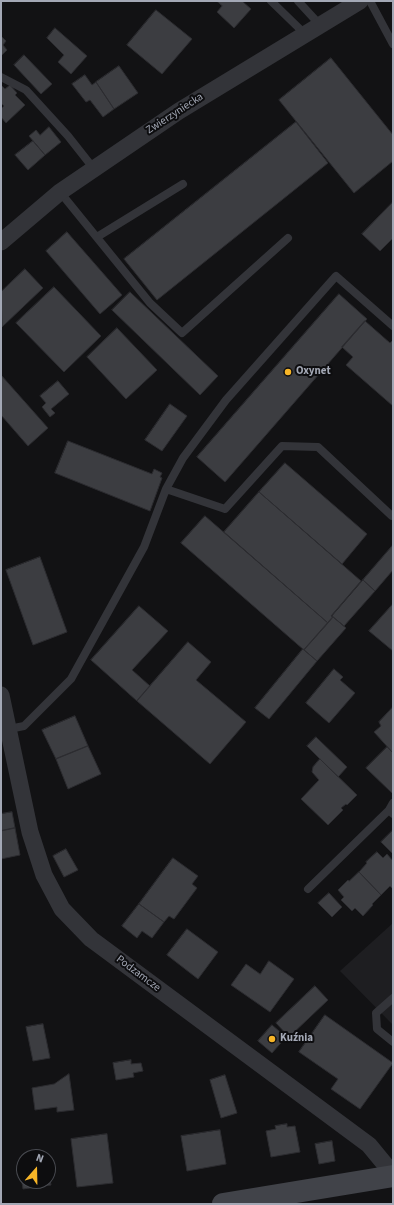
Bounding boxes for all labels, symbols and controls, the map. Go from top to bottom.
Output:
street label: Zwierzyniecka [144,91,206,137]
place label: Oxynet [296,365,331,379]
marker: Oxynet [283,367,293,377]
street label: Podzamcze [113,953,163,995]
place label: Kuźnia [280,1032,313,1046]
marker: Kuźnia [267,1034,277,1044]
north arrow [16,1149,56,1189]
text: N [34,1150,46,1166]

